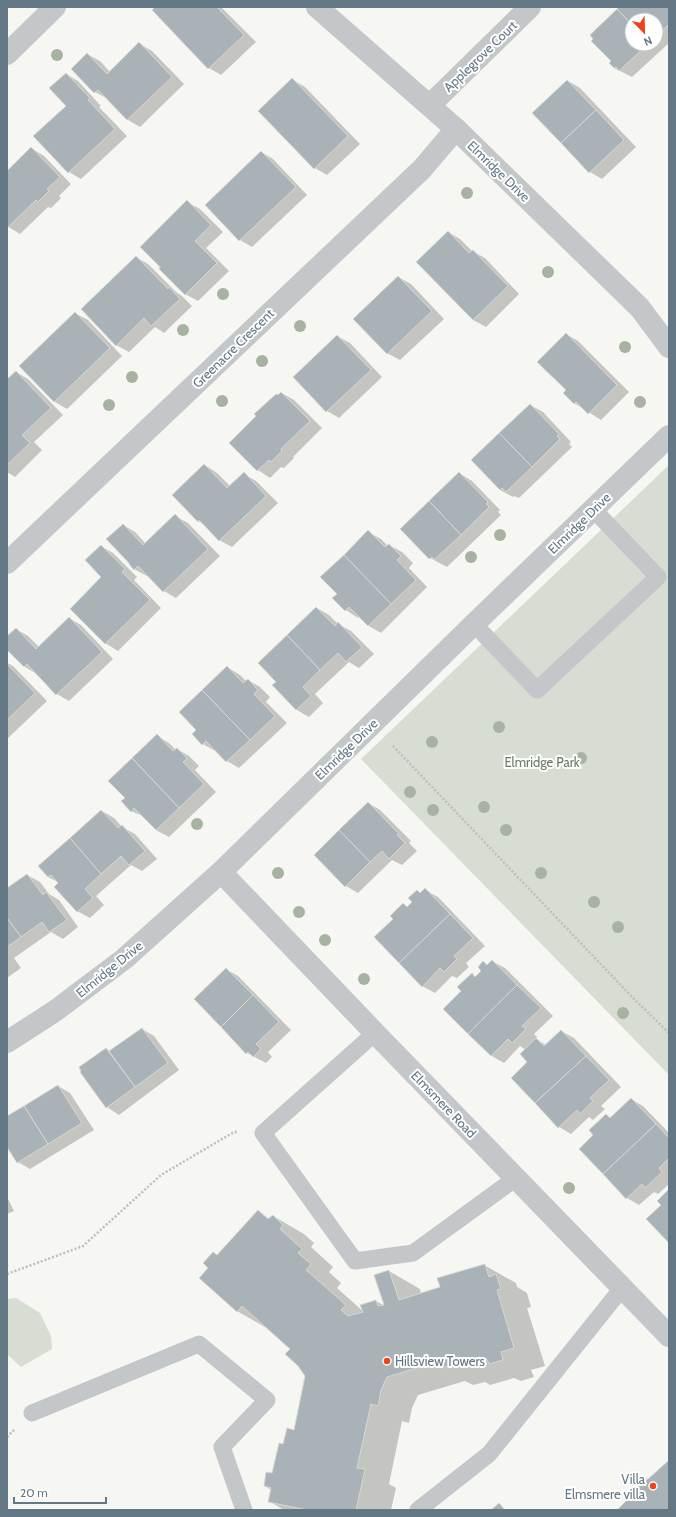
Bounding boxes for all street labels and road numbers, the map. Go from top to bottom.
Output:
street label: Applegrove Court [440,17,520,95]
street label: Elmridge Drive [464,137,534,205]
street label: Greenacre Crescent [189,305,277,391]
street label: Elmridge Drive [544,489,614,557]
street label: Elmridge Drive [311,715,381,783]
street label: Elmridge Drive [73,937,146,1001]
street label: Elmsmere Road [408,1067,480,1141]

